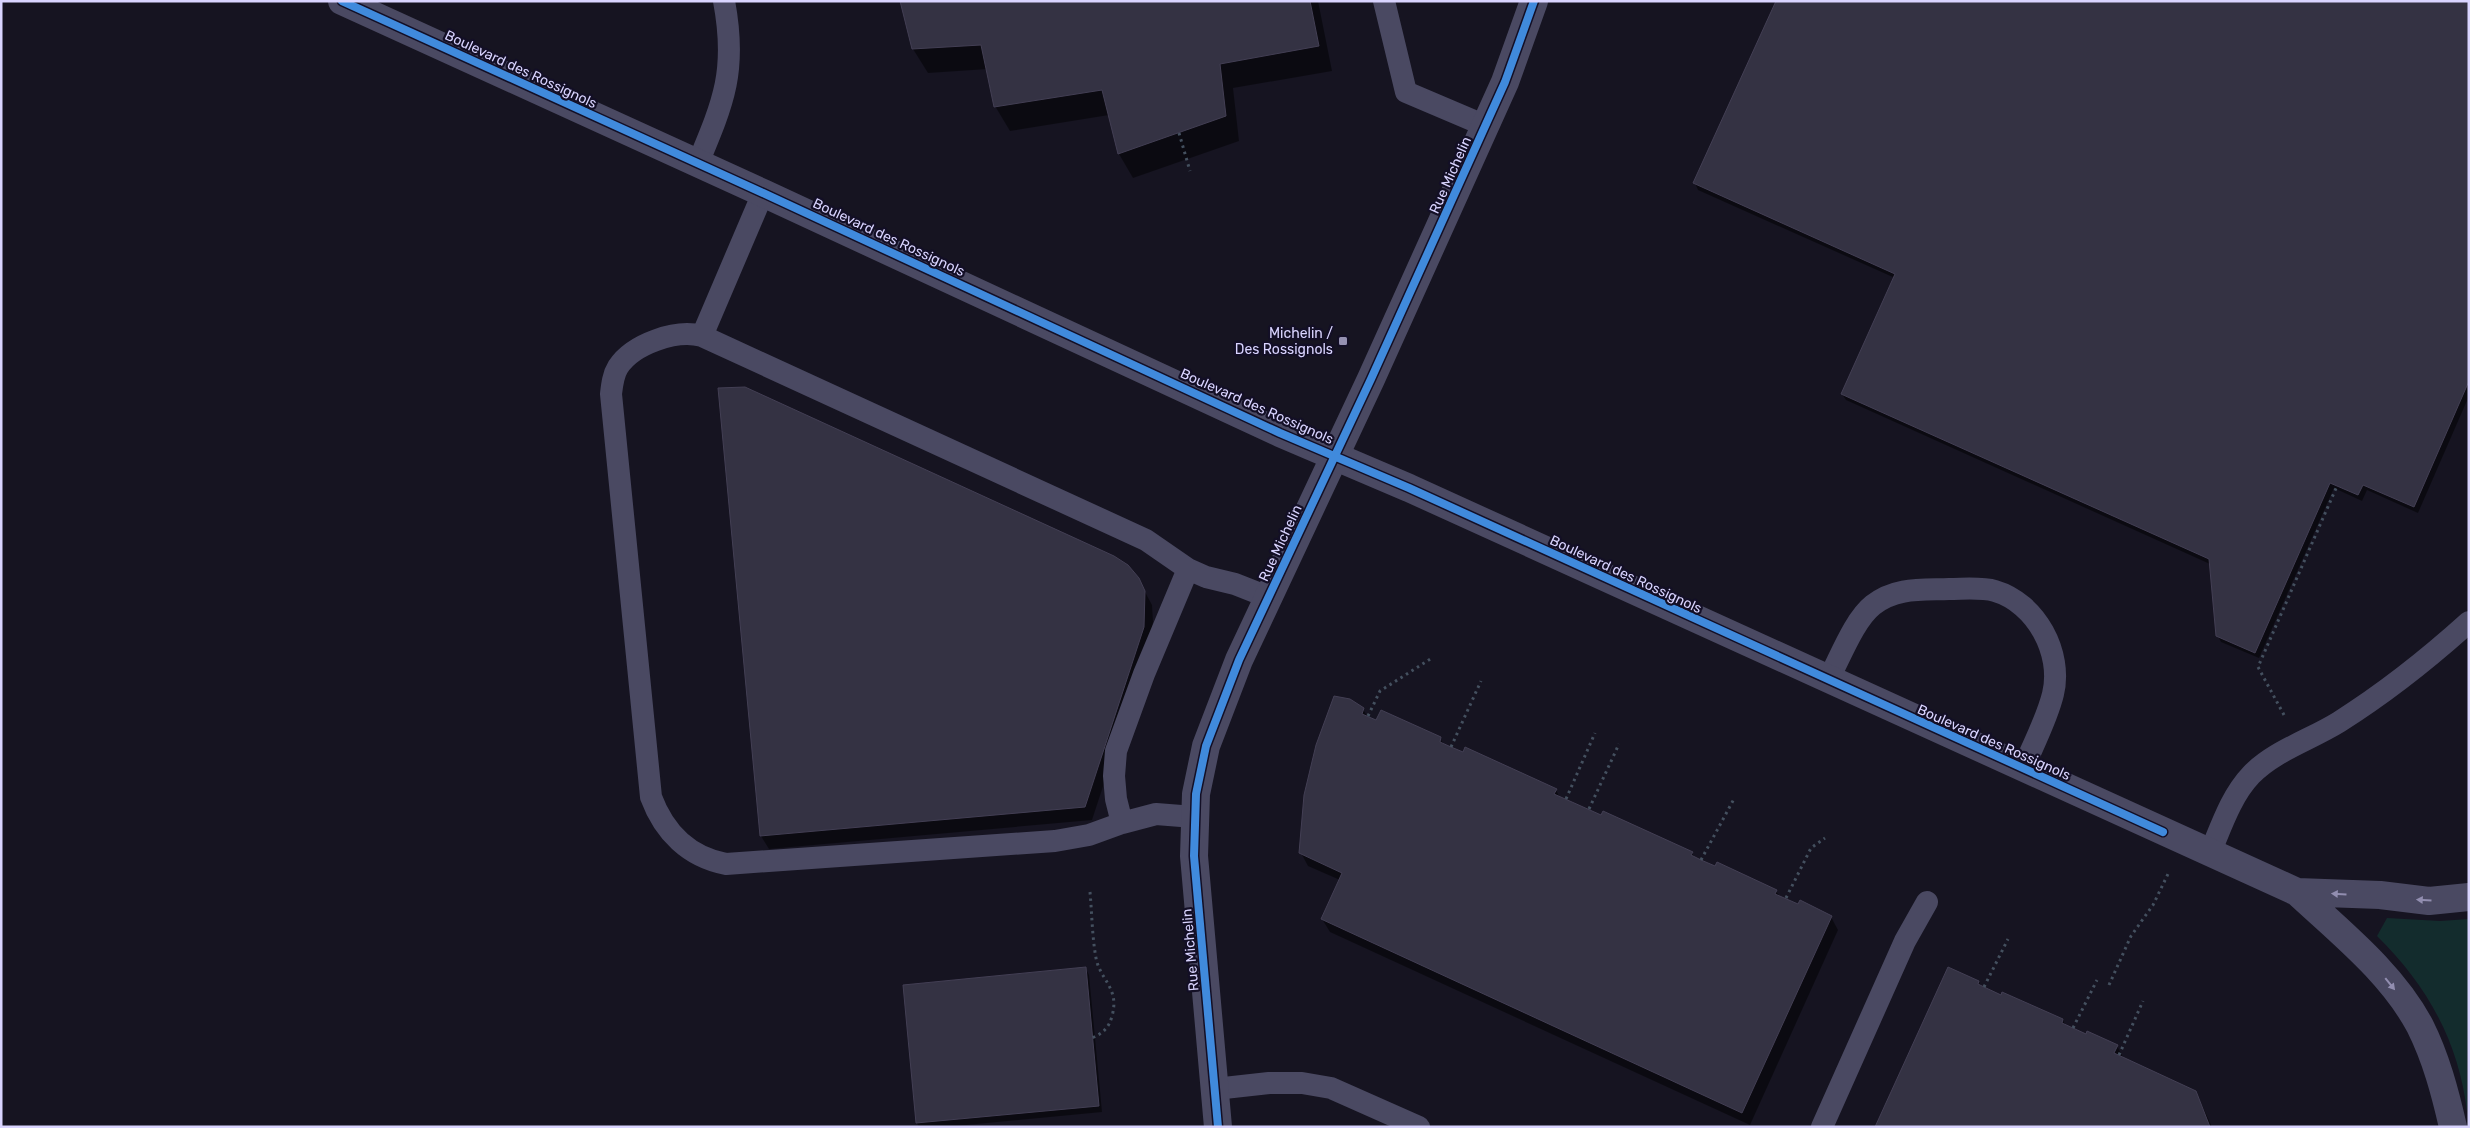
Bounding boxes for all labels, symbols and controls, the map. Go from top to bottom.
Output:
street label: Boulevard des Rossignols [442,27,600,112]
street label: Rue Michelin [1426,134,1475,216]
street label: Boulevard des Rossignols [810,195,968,280]
place label: Michelin / Des Rossignols [1235,325,1333,358]
marker: Michelin / Des Rossignols [1337,335,1349,347]
street label: Boulevard des Rossignols [1178,365,1336,448]
street label: Rue Michelin [1255,502,1306,584]
street label: Boulevard des Rossignols [1547,532,1705,617]
street label: Boulevard des Rossignols [1915,701,2073,784]
one-way arrow [2330,889,2346,897]
one-way arrow [2416,896,2432,904]
street label: Rue Michelin [1178,908,1203,992]
one-way arrow [2384,977,2395,990]

